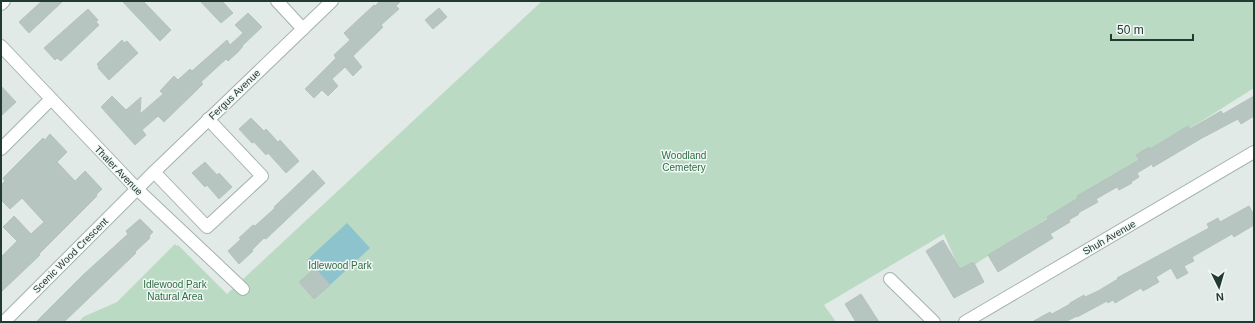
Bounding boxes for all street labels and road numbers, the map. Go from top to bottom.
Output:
street label: Fergus Avenue [206,67,263,122]
street label: Thaler Avenue [92,143,145,198]
street label: Scenic Wood Crescent [31,215,110,295]
street label: Shuh Avenue [1081,218,1138,257]

